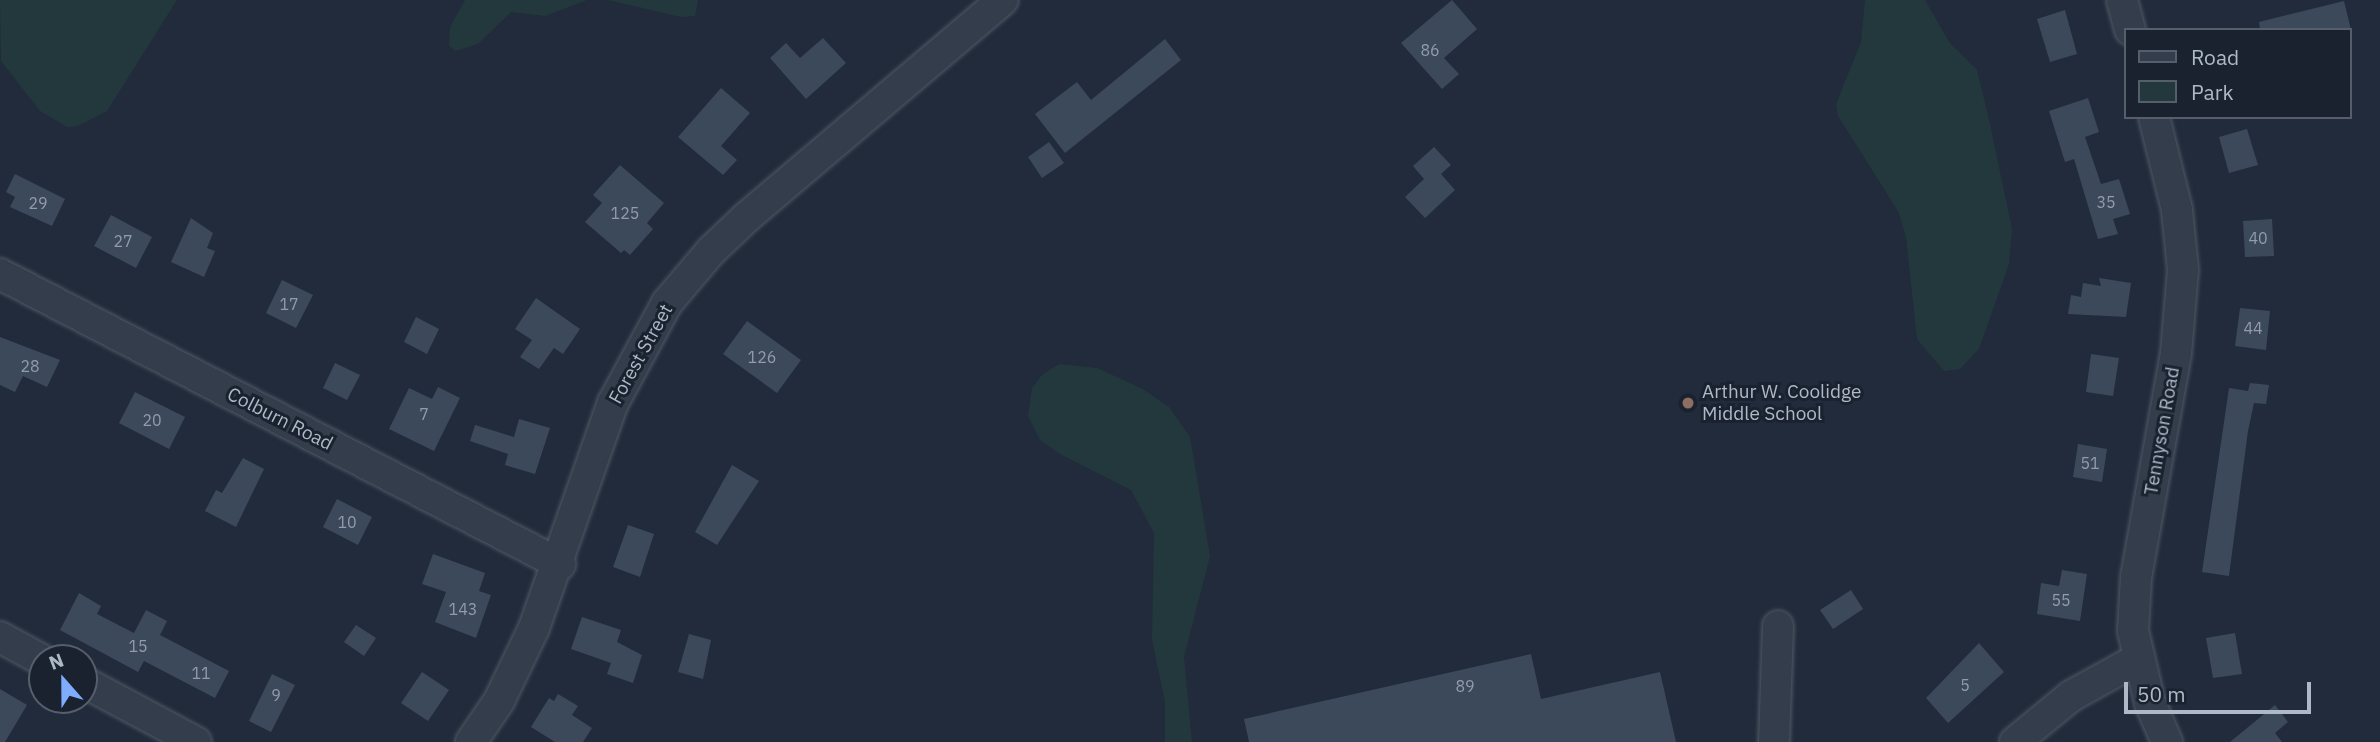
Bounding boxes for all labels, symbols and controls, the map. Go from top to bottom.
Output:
legend [2124,28,2352,119]
house number: 86 [1420,40,1440,60]
text: Road [2191,43,2239,71]
text: Park [2191,78,2234,106]
house number: 35 [2096,192,2116,212]
house number: 29 [28,193,48,213]
house number: 125 [611,203,639,223]
house number: 40 [2248,228,2268,248]
house number: 27 [113,231,133,251]
house number: 17 [279,294,299,314]
street label: Forest Street [604,300,678,408]
house number: 44 [2243,318,2263,338]
house number: 126 [748,347,776,367]
house number: 28 [20,356,40,376]
street label: Tennyson Road [2140,365,2184,497]
place label: Arthur W. Coolidge Middle School [1702,381,1861,425]
street label: Colburn Road [223,383,337,455]
marker: Arthur W. Coolidge Middle School [1680,395,1696,411]
house number: 7 [419,404,429,424]
house number: 20 [142,410,162,430]
house number: 51 [2080,453,2100,473]
house number: 10 [337,512,357,532]
house number: 55 [2051,590,2071,610]
house number: 143 [449,599,477,619]
house number: 15 [128,636,148,656]
north arrow [28,644,98,714]
text: N [45,648,67,675]
house number: 11 [191,663,211,683]
scale bar [2128,668,2315,712]
house number: 5 [1960,675,1970,695]
house number: 89 [1455,676,1475,696]
text: 50 m [2137,680,2186,708]
house number: 9 [271,685,281,705]

